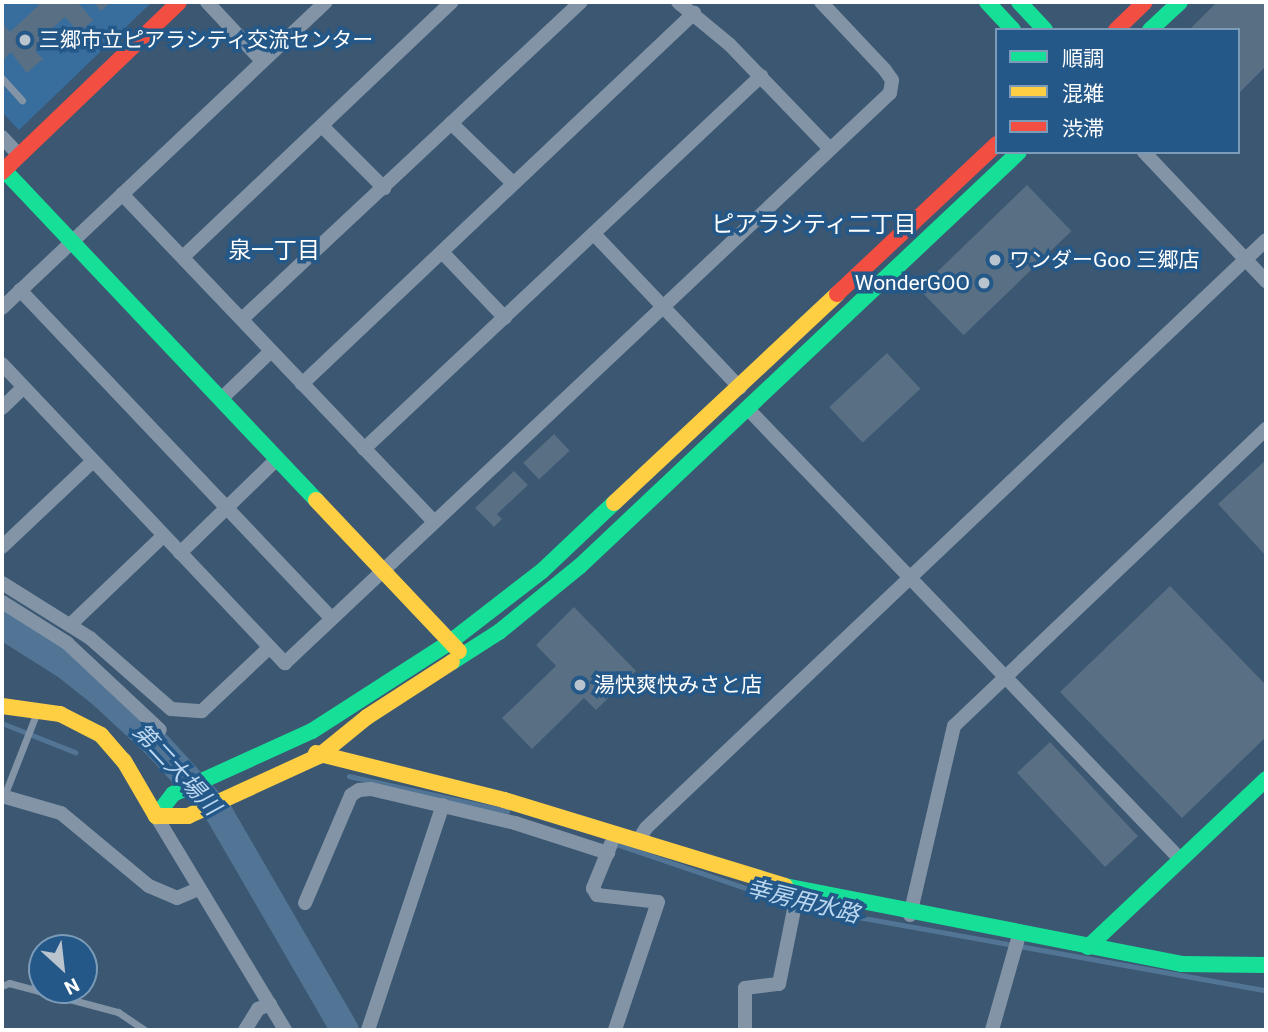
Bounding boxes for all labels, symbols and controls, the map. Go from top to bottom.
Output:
place label: 三郷市立ピアラシティ交流センター [39,27,375,53]
legend [995,28,1240,154]
marker: 三郷市立ピアラシティ交流センター [17,32,33,48]
text: 順調 [1062,47,1104,71]
text: 混雑 [1062,82,1104,106]
text: 渋滞 [1062,117,1104,141]
district label: ピアラシティ二丁目 [711,211,917,239]
district label: 泉一丁目 [228,237,320,265]
place label: ワンダーGoo 三郷店 [1009,247,1199,273]
marker: ワンダーGoo 三郷店 [987,252,1003,268]
place label: WonderGOO [855,270,970,296]
marker: WonderGOO [976,275,992,291]
place label: 湯快爽快みさと店 [594,672,762,698]
marker: 湯快爽快みさと店 [572,677,588,693]
water label: 第二大場川 [127,719,225,821]
water label: 幸房用水路 [744,875,862,929]
north arrow [28,934,98,1004]
text: N [61,973,83,1000]

